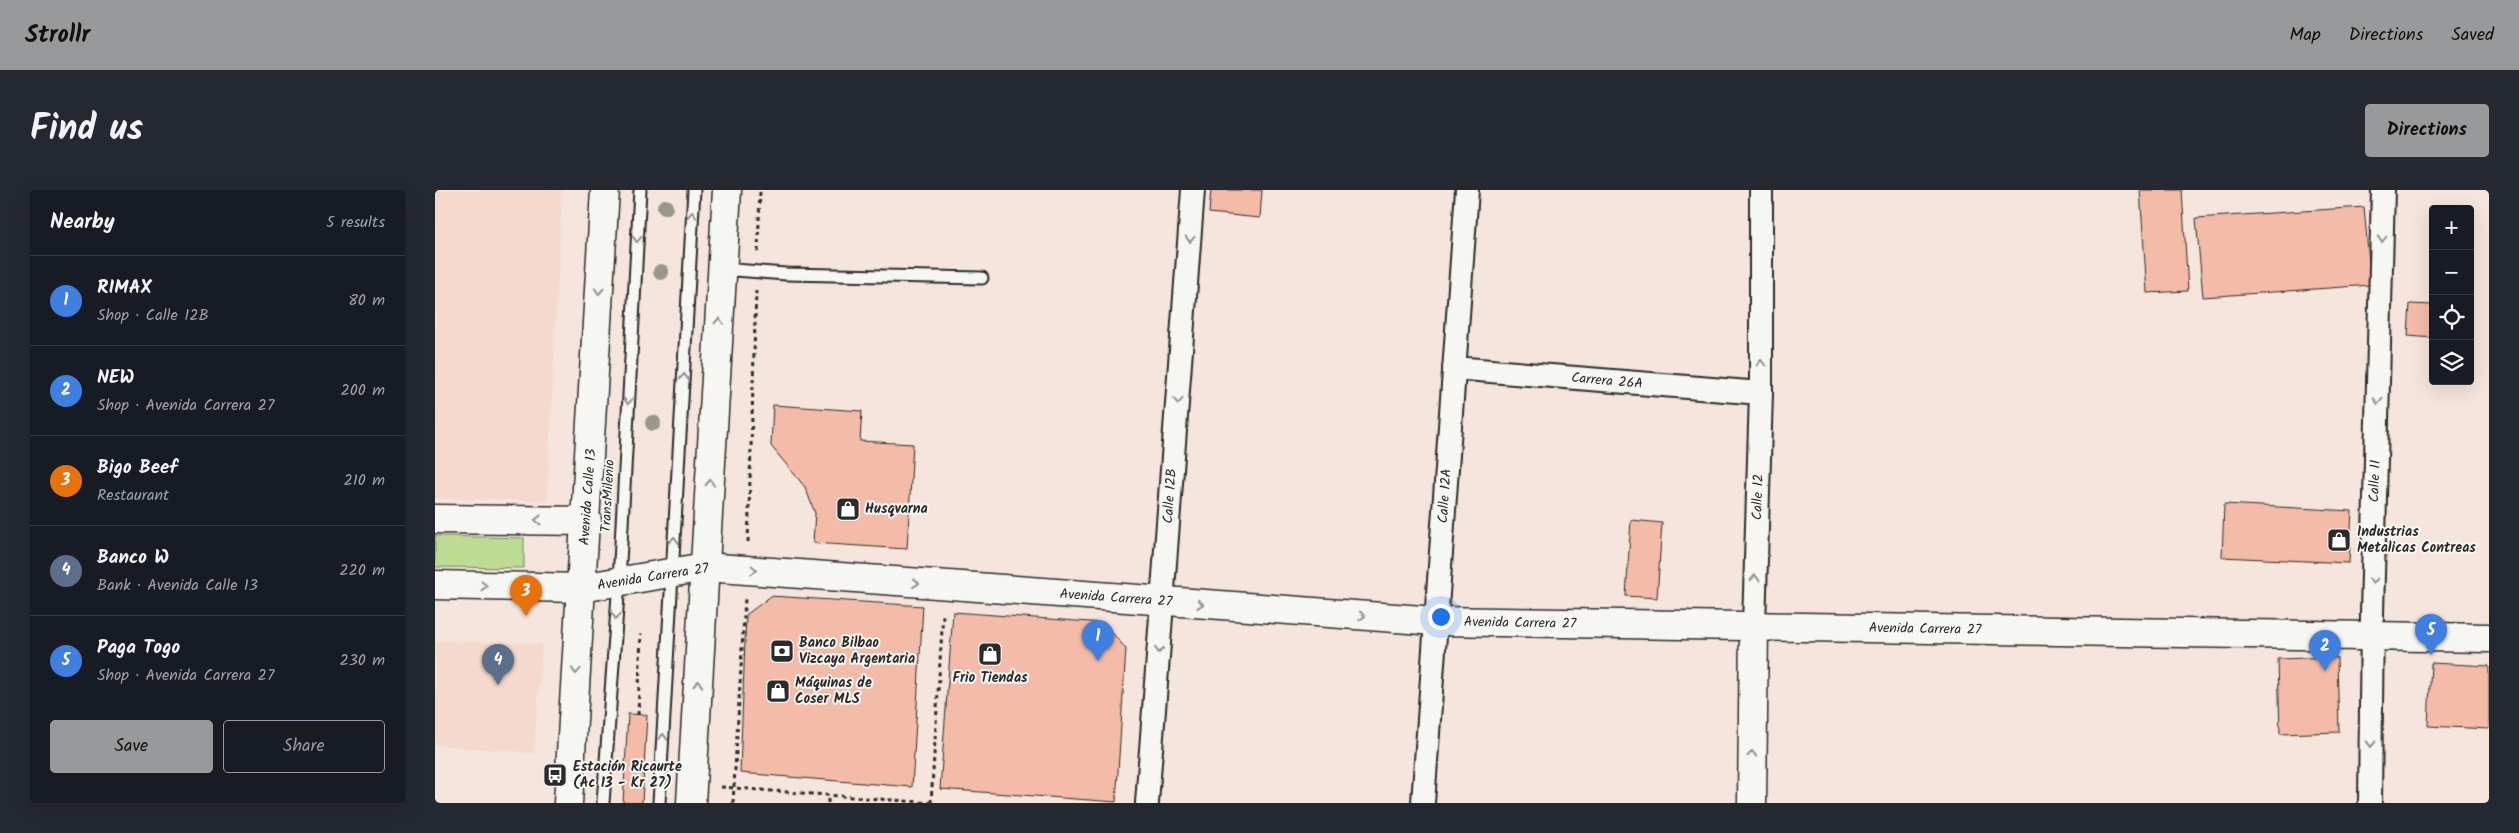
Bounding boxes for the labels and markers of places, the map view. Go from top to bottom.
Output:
shop icon: Husqvarna [835,496,861,522]
place label: Husqvarna [865,498,928,520]
place label: Industrias Metalicas Contreas [2357,521,2476,559]
shop icon: Industrias Metalicas Contreas [2326,527,2352,553]
pin: 3 [510,575,542,616]
pin: 5 [2415,614,2447,655]
pin: 1 [1082,620,1114,661]
pin: 2 [2309,630,2341,671]
place label: Banco Bilbao Vizcaya Argentaria [799,632,915,670]
bank icon: Banco Bilbao Vizcaya Argentaria [769,638,795,664]
shop icon: Frio Tiendas [977,641,1003,667]
pin: 4 [482,644,514,685]
place label: Frio Tiendas [952,667,1028,689]
place label: Máquinas de Coser MLS [795,672,872,710]
shop icon: Máquinas de Coser MLS [765,678,791,704]
place label: Estación Ricaurte (Ac 13 - Kr 27) [573,756,682,794]
bus stop icon: Estación Ricaurte (Ac 13 - Kr 27) [542,762,568,788]

